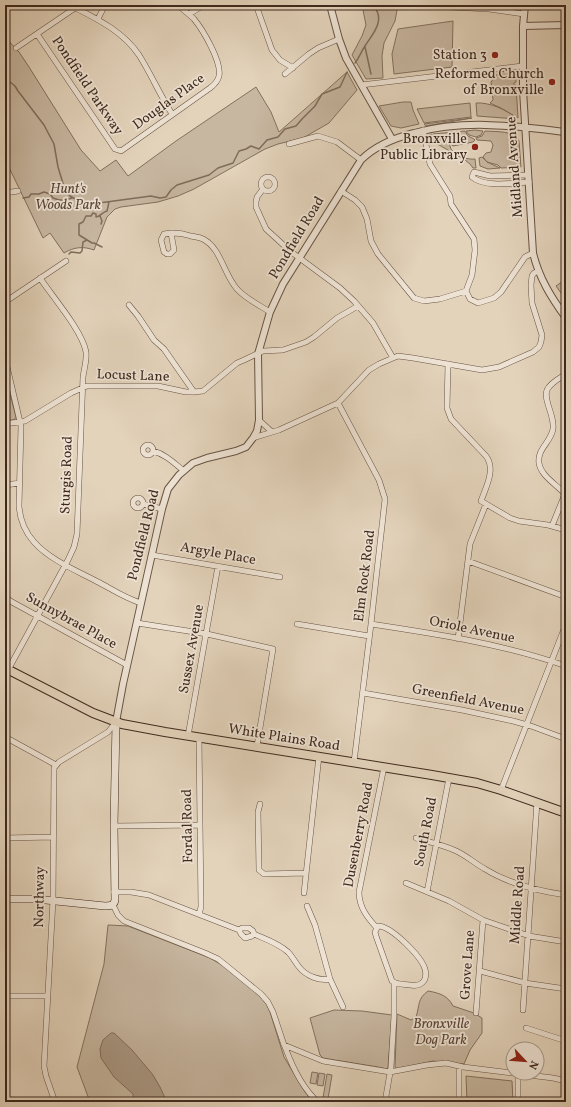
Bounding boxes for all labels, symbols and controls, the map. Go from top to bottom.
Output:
street label: Pondfield Parkway [47,33,127,140]
place label: Station 3 [433,46,487,65]
marker: Station 3 [490,50,500,60]
place label: Reformed Church of Bronxville [435,65,544,100]
street label: Douglas Place [129,69,209,135]
marker: Reformed Church of Bronxville [547,77,557,87]
street label: Midland Avenue [502,116,528,218]
place label: Bronxville Public Library [380,130,467,165]
marker: Bronxville Public Library [470,142,480,152]
park label: Hunt's Woods Park [35,180,102,215]
street label: Pondfield Road [265,193,329,283]
street label: Locust Lane [96,365,170,387]
street label: Sturgis Road [56,436,78,514]
street label: Pondfield Road [123,487,165,583]
street label: Elm Rock Road [350,529,380,623]
street label: Argyle Place [179,538,258,570]
street label: Sunnybrae Place [22,588,120,654]
street label: Sussex Avenue [175,603,209,695]
street label: Oriole Avenue [427,612,517,648]
street label: Greenfield Avenue [410,680,526,720]
street label: White Plains Road [227,720,341,756]
street label: Dusenberry Road [339,781,379,889]
street label: Fordal Road [178,789,198,863]
street label: South Road [410,795,442,869]
street label: Middle Road [506,865,530,945]
street label: Northway [30,866,50,928]
street label: Grove Lane [456,929,480,1001]
park label: Bronxville Dog Park [413,1015,469,1050]
north arrow [505,1041,545,1081]
text: N [524,1058,541,1072]

